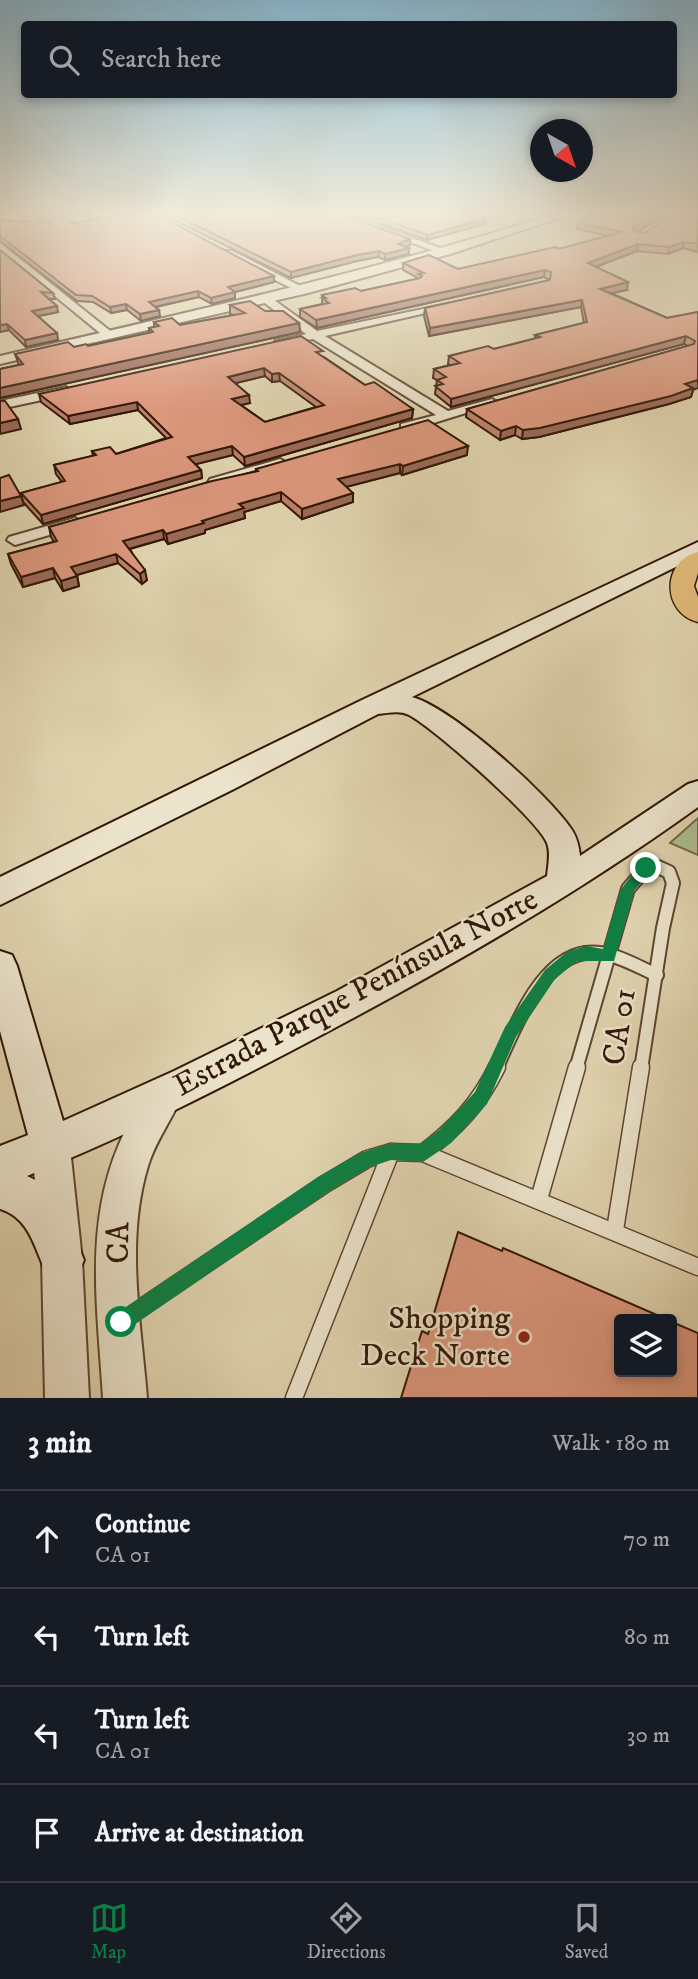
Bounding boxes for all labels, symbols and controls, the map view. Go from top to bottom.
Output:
search box [21,21,677,98]
icon: search [45,41,83,79]
text: Search here [101,43,221,76]
north arrow [530,119,593,182]
route end [630,852,661,883]
street label: Estrada Parque Península Norte [167,880,545,1106]
street label: CA 01 [594,986,646,1068]
street label: CA [99,1221,139,1264]
place label: Shopping Deck Norte [360,1299,510,1376]
route start [105,1306,136,1337]
map controls [614,1314,677,1377]
button: layers [614,1314,677,1377]
marker: Shopping Deck Norte [516,1329,532,1345]
text: 3 min [28,1425,92,1462]
text: Walk · 180 m [552,1429,670,1458]
text: Continue [95,1508,190,1541]
icon: ahead [28,1520,66,1558]
text: 70 m [623,1525,670,1554]
text: CA 01 [95,1541,151,1570]
icon: left [28,1618,66,1656]
text: Turn left [95,1621,189,1654]
text: 80 m [624,1623,670,1652]
text: Turn left [95,1704,189,1737]
icon: left [28,1716,66,1754]
text: 30 m [627,1721,670,1750]
text: CA 01 [95,1737,151,1766]
icon: arrive [28,1814,66,1852]
text: Arrive at destination [95,1817,304,1850]
tab: Map [90,1899,128,1964]
tab: Directions [307,1899,386,1964]
tab: Saved [565,1899,608,1964]

